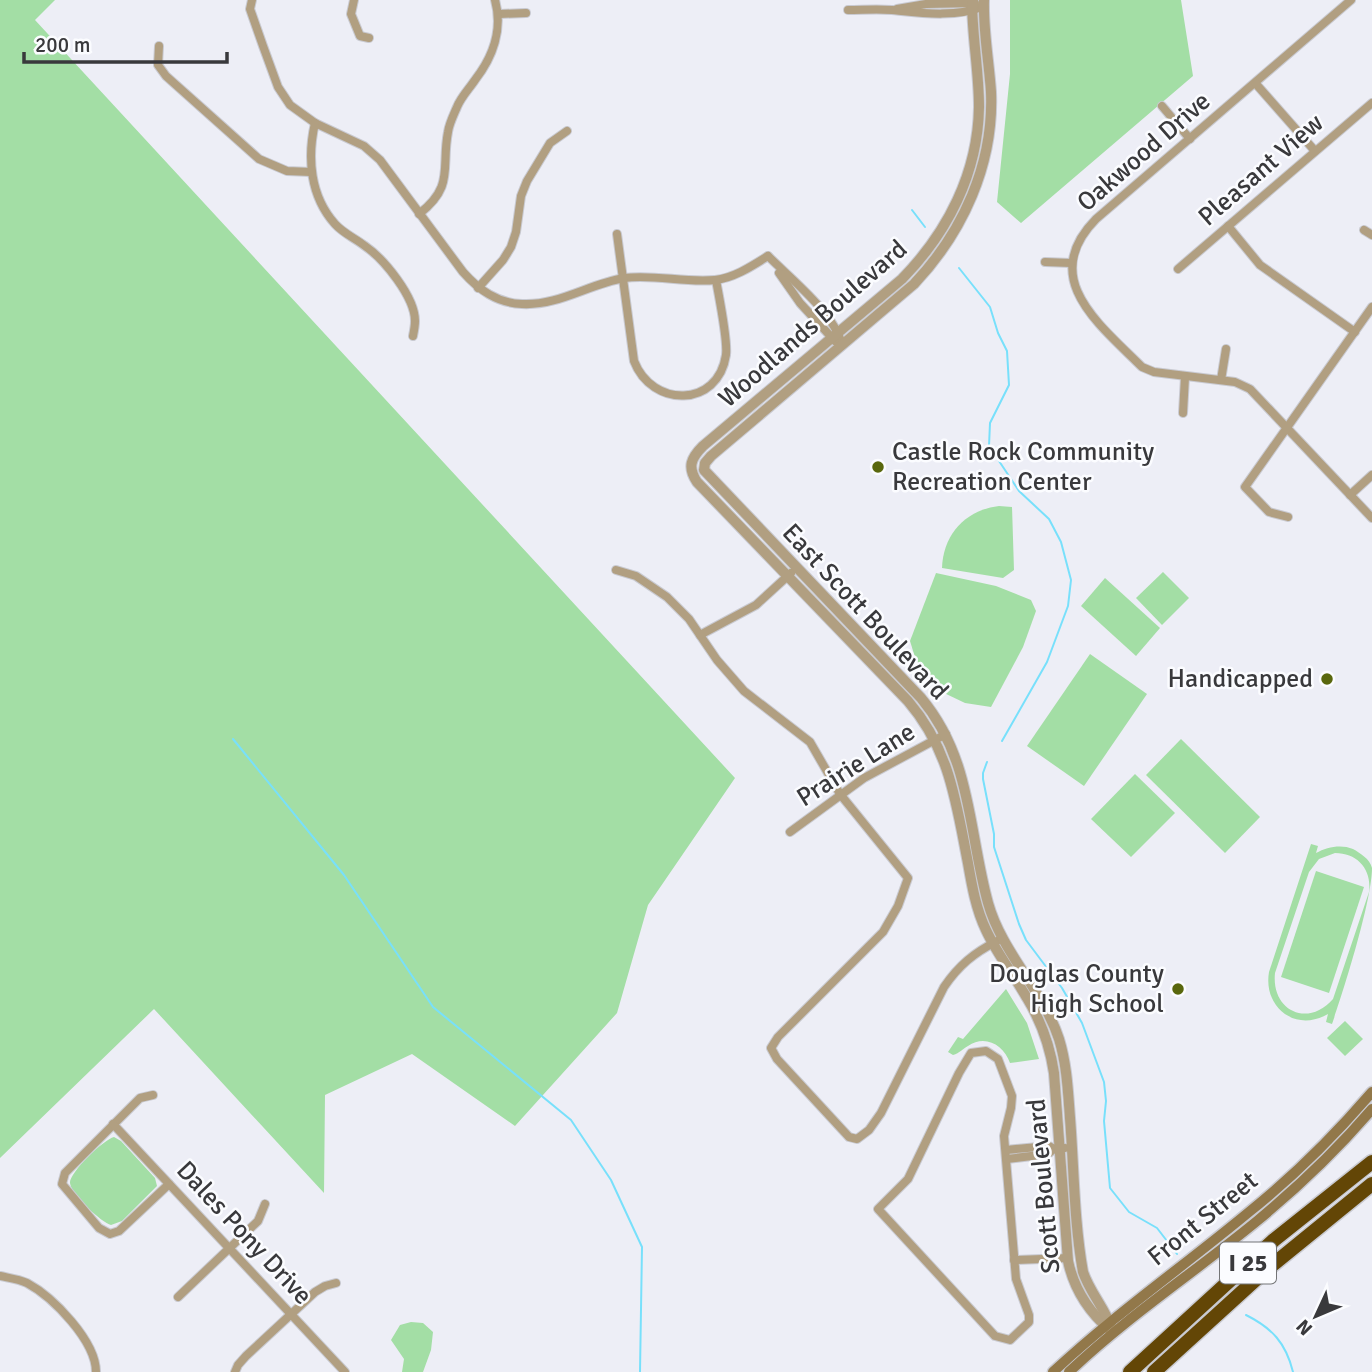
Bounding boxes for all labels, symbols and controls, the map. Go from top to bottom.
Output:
scale bar [24,21,228,65]
text: 200 m [35,32,90,58]
street label: Oakwood Drive [1071,85,1217,219]
street label: Pleasant View [1192,107,1330,233]
street label: Woodlands Boulevard [712,233,914,415]
place label: Castle Rock Community Recreation Center [892,436,1154,498]
marker: Castle Rock Community Recreation Center [870,459,886,475]
street label: East Scott Boulevard [775,517,955,707]
place label: Handicapped [1168,663,1313,695]
marker: Handicapped [1319,671,1335,687]
street label: Prairie Lane [791,716,921,814]
place label: Douglas County High School [989,958,1164,1020]
marker: Douglas County High School [1170,981,1186,997]
street label: Scott Boulevard [1020,1097,1068,1275]
street label: Dales Pony Drive [169,1155,319,1311]
street label: Front Street [1142,1165,1264,1273]
road number: I 25 [1220,1242,1276,1283]
north arrow [1281,1281,1351,1351]
text: N [1291,1314,1318,1340]

